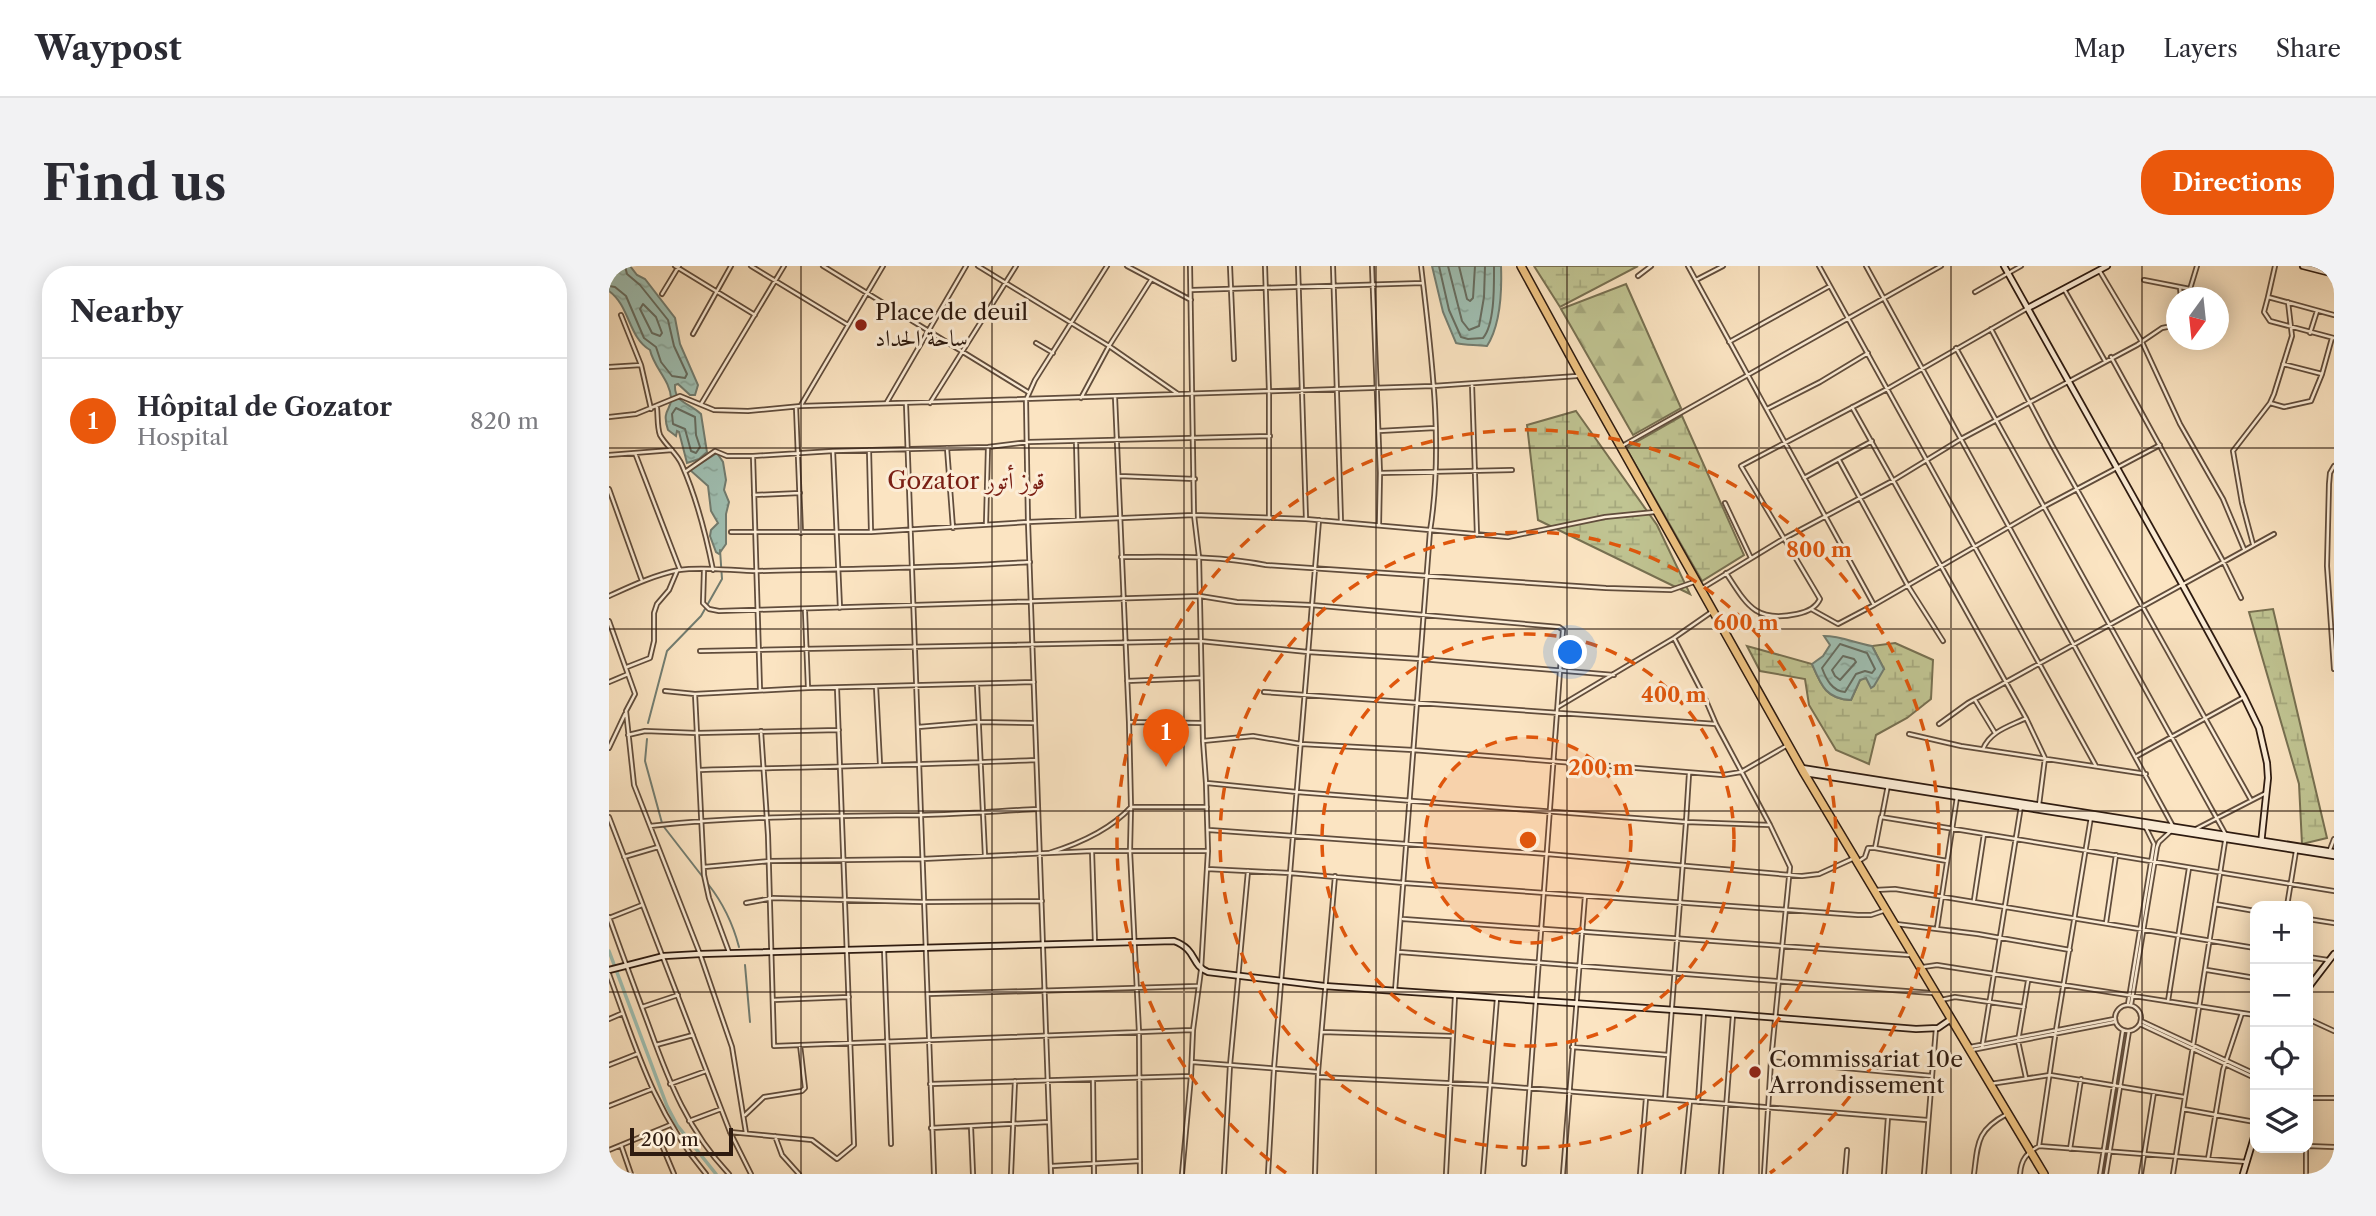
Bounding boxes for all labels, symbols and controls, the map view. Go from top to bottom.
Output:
text: Waypost [35,28,182,69]
text: Map [2074,34,2125,63]
text: Layers [2163,34,2238,63]
text: Share [2276,34,2341,63]
button: Directions [2141,150,2334,215]
text: Find us [42,152,226,213]
north arrow [2166,287,2229,350]
text: Nearby [70,293,183,330]
place label: Place de deuil ساحة الحداد [875,298,1028,352]
marker: Place de deuil ساحة الحداد [853,317,869,333]
text: Hôpital de Gozator [137,391,392,423]
text: 1 [88,407,98,435]
text: 820 m [470,407,539,435]
text: Hospital [137,423,229,451]
district label: Gozator قوز أتور [887,464,1045,496]
text: 800 m [1786,537,1852,562]
text: 600 m [1713,610,1779,635]
your location [1553,635,1587,669]
text: 400 m [1641,682,1707,707]
pin: 1 [1143,709,1189,767]
text: 200 m [1568,755,1634,780]
centre of rings [1516,828,1540,852]
map controls [2250,901,2313,1153]
button: + [2250,901,2313,964]
button: − [2250,964,2313,1027]
button: locate [2250,1027,2313,1090]
place label: Commissariat 10e Arrondissement [1768,1045,1963,1099]
marker: Commissariat 10e Arrondissement [1747,1064,1763,1080]
button: layers [2250,1090,2313,1153]
scale bar [630,1125,733,1157]
text: 200 m [641,1128,699,1151]

